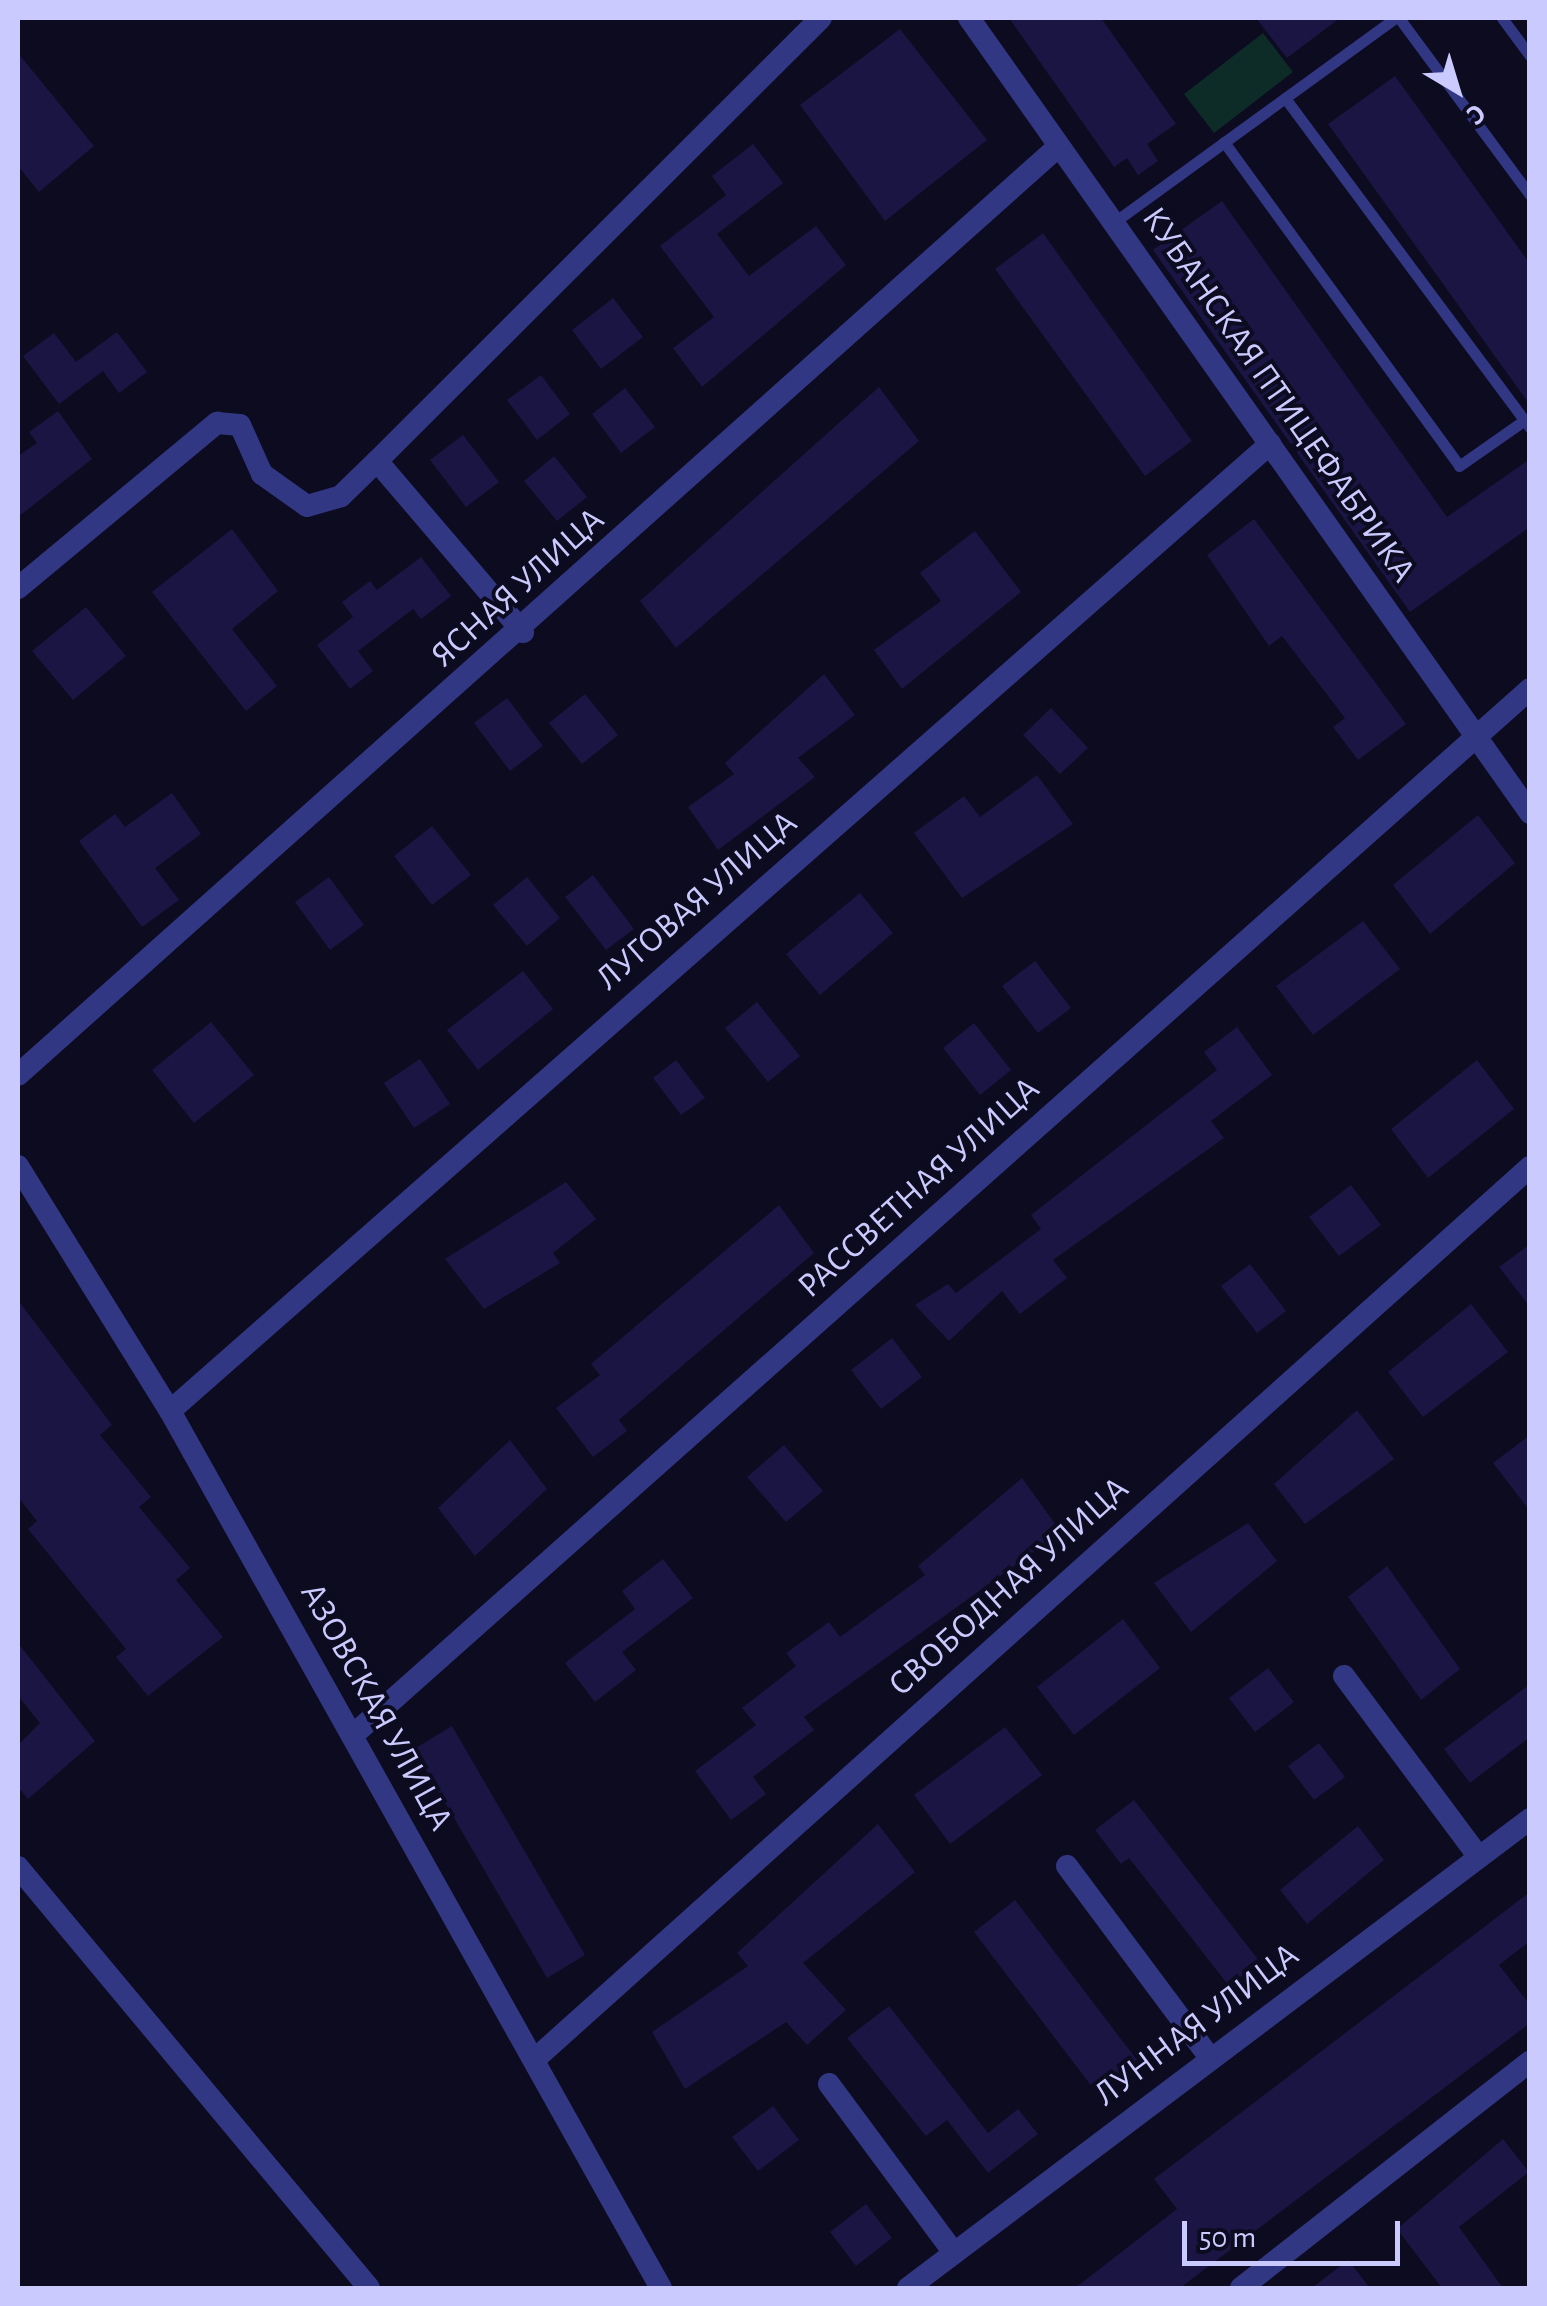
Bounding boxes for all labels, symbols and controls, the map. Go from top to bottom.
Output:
north arrow [1407,40,1507,140]
text: С [1461,98,1490,129]
street label: КУБАНСКАЯ ПТИЦЕФАБРИКА [1132,199,1424,591]
street label: ЯСНАЯ УЛИЦА [423,499,613,677]
street label: ЛУГОВАЯ УЛИЦА [588,802,806,1000]
street label: РАССВЕТНАЯ УЛИЦА [789,1068,1049,1308]
street label: СВОБОДНАЯ УЛИЦА [880,1468,1138,1706]
street label: АЗОВСКАЯ УЛИЦА [291,1576,461,1838]
street label: ЛУННАЯ УЛИЦА [1087,1934,1307,2116]
scale bar [1187,2201,1404,2263]
text: 50 m [1199,2223,1256,2253]

